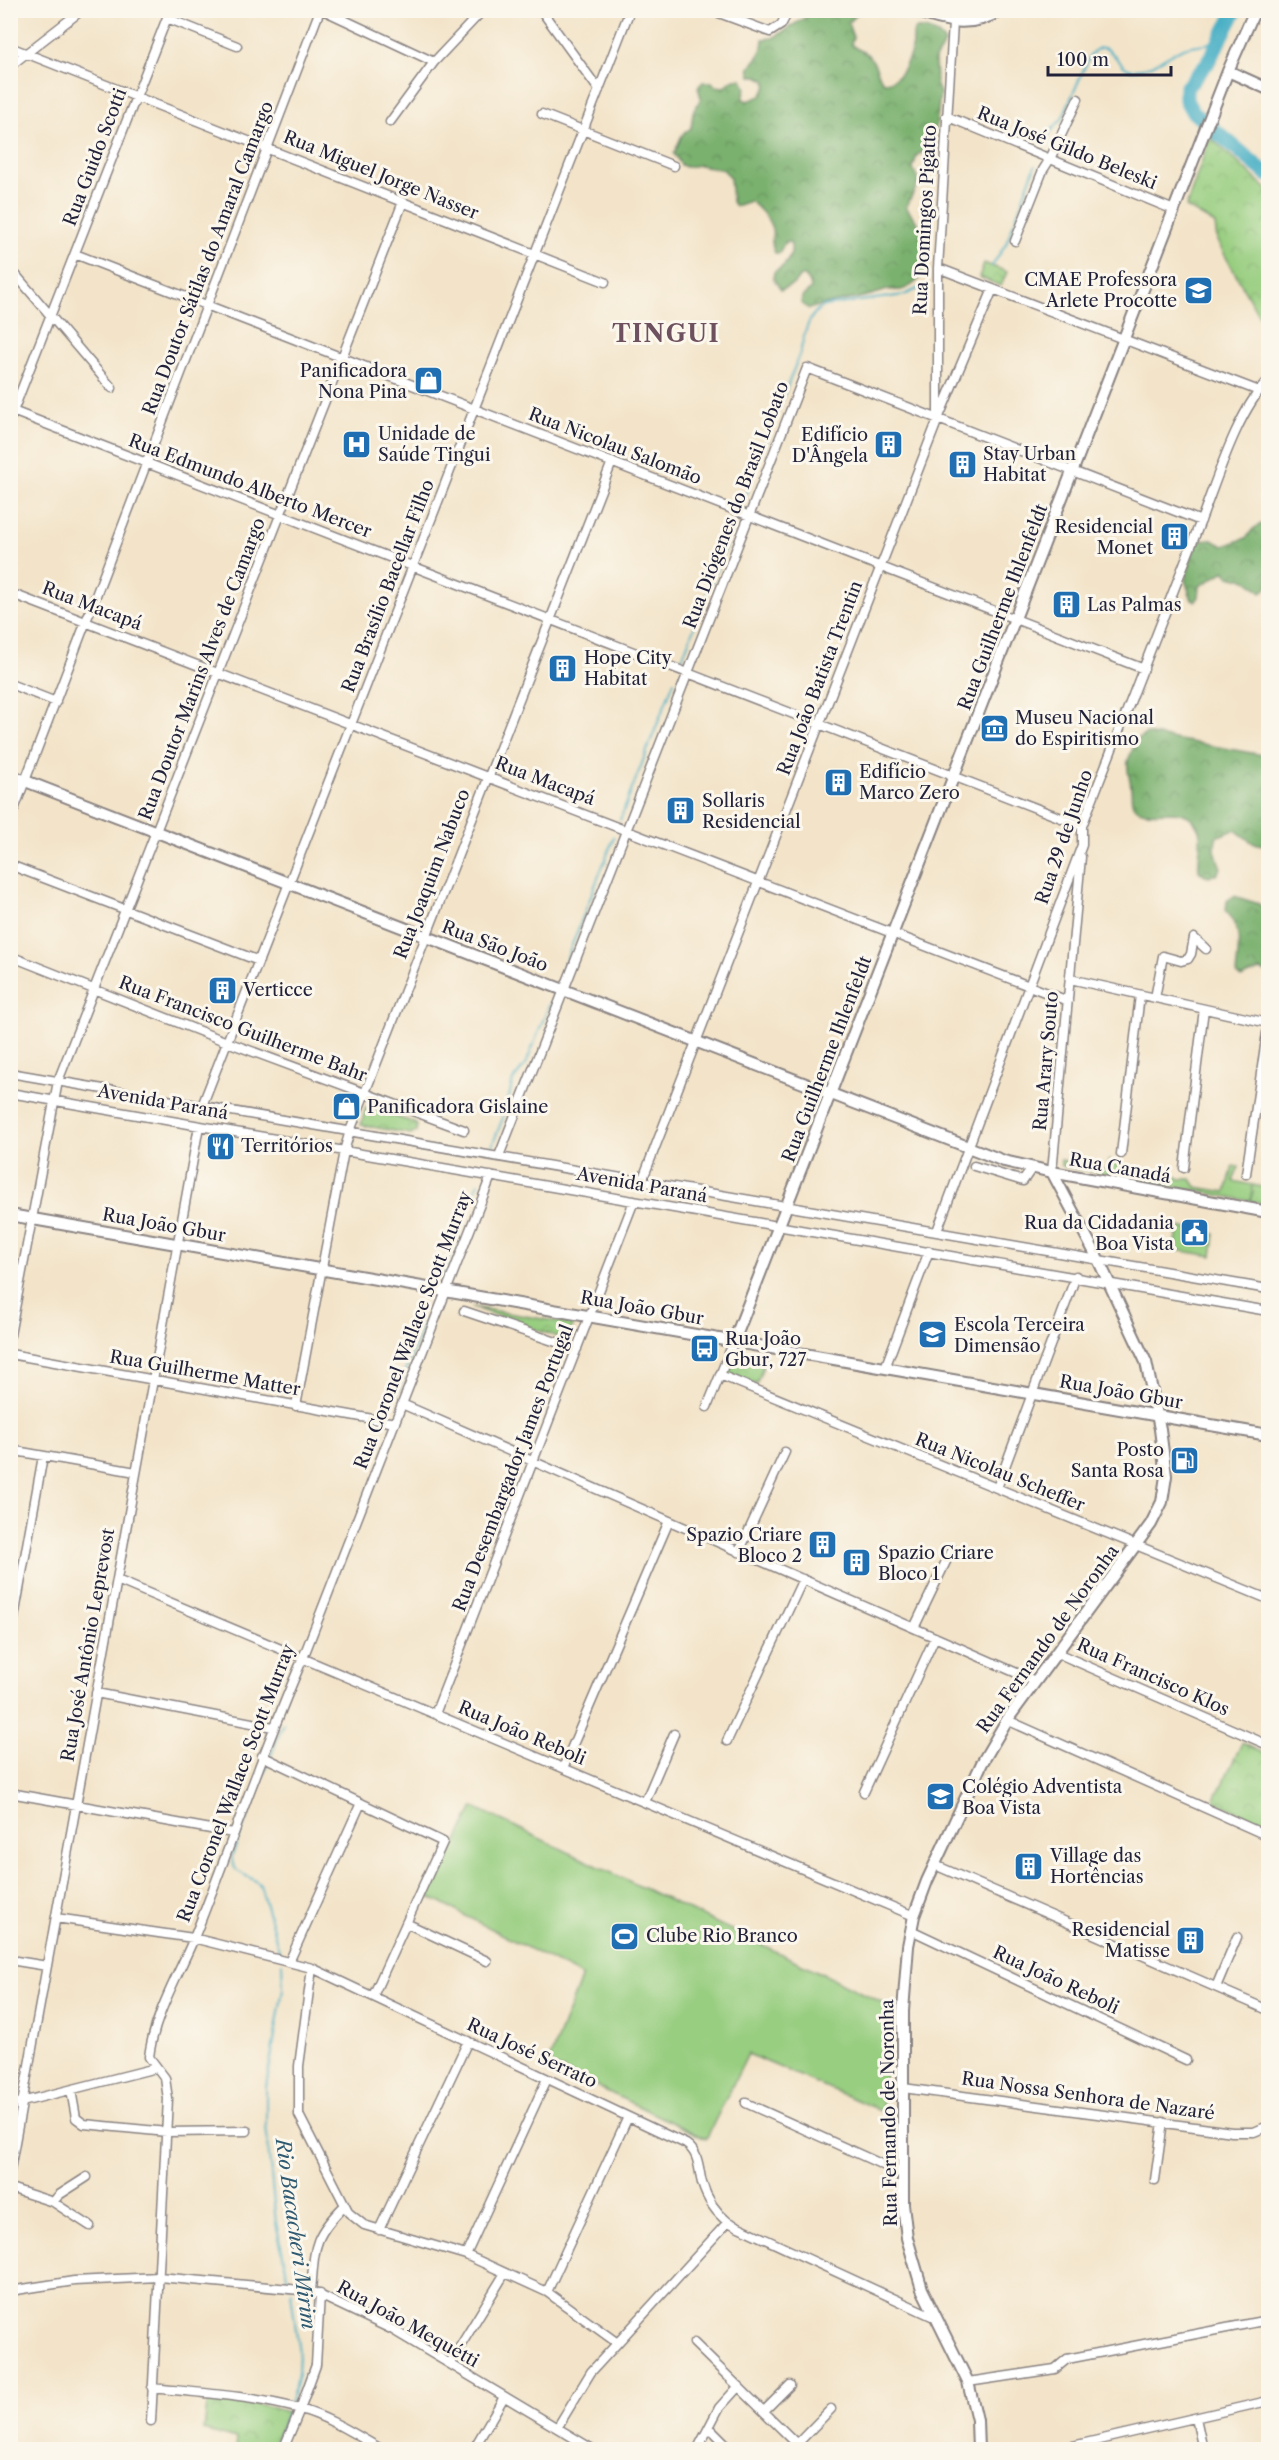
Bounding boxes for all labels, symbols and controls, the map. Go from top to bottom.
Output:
scale bar [1048,39,1171,77]
text: 100 m [1057,49,1109,71]
street label: Rua Guido Scotti [59,85,132,229]
street label: Rua Doutor Sátilas do Amaral Camargo [138,98,278,418]
street label: Rua José Gildo Beleski [974,102,1161,194]
street label: Rua Domingos Pigatto [909,124,941,316]
street label: Rua Miguel Jorge Nasser [280,126,482,224]
place label: CMAE Professora Arlete Procotte [1024,269,1177,312]
school or university icon: CMAE Professora Arlete Procotte [1182,274,1214,306]
district label: TINGUI [612,319,720,348]
place label: Panificadora Nona Pina [300,360,408,403]
shop icon: Panificadora Nona Pina [412,365,444,397]
street label: Rua Diógenes do Brasil Lobato [679,378,793,632]
street label: Rua Nicolau Salomão [525,403,705,489]
place label: Unidade de Saúde Tingui [378,423,491,466]
place label: Edifício D'Ângela [792,424,868,467]
hospital icon: Unidade de Saúde Tingui [341,428,373,460]
street label: Rua Edmundo Alberto Mercer [125,429,375,543]
building icon: Edifício D'Ângela [873,429,905,461]
place label: Stay Urban Habitat [983,443,1076,486]
building icon: Stay Urban Habitat [946,448,978,480]
street label: Rua Brasílio Bacellar Filho [337,476,439,696]
street label: Rua Guilherme Ihlenfeldt [953,500,1053,713]
street label: Rua Doutor Marins Alves de Camargo [134,515,270,823]
place label: Residencial Monet [1054,516,1154,559]
building icon: Residencial Monet [1158,521,1190,553]
street label: Rua Macapá [39,577,146,635]
street label: Rua João Batista Trentin [773,578,867,778]
building icon: Las Palmas [1050,589,1082,621]
place label: Las Palmas [1087,594,1181,616]
place label: Hope City Habitat [584,647,673,690]
building icon: Hope City Habitat [547,652,579,684]
place label: Museu Nacional do Espiritismo [1015,707,1154,750]
museum icon: Museu Nacional do Espiritismo [978,712,1010,744]
street label: Rua Macapá [492,752,599,810]
place label: Edifício Marco Zero [859,761,960,804]
building icon: Edifício Marco Zero [822,766,854,798]
street label: Rua 29 de Junho [1031,767,1097,907]
street label: Rua Joaquim Nabuco [389,786,475,962]
place label: Sollaris Residencial [702,790,801,833]
building icon: Sollaris Residencial [665,795,697,827]
street label: Rua São João [439,916,551,976]
street label: Rua Guilherme Ihlenfeldt [777,952,877,1165]
street label: Rua Francisco Guilherme Bahr [116,971,371,1087]
building icon: Verticce [206,974,238,1006]
place label: Verticce [242,979,313,1001]
street label: Rua Arary Souto [1029,990,1063,1132]
street label: Avenida Paraná [95,1080,231,1124]
shop icon: Panificadora Gislaine [330,1091,362,1123]
place label: Panificadora Gislaine [367,1096,548,1118]
restaurant icon: Territórios [204,1130,236,1162]
place label: Territórios [241,1135,333,1157]
street label: Rua Canadá [1067,1148,1173,1188]
street label: Avenida Paraná [574,1163,710,1207]
street label: Rua Coronel Wallace Scott Murray [350,1187,477,1472]
street label: Rua João Gbur [101,1203,228,1247]
place label: Rua da Cidadania Boa Vista [1024,1212,1174,1255]
public building icon: Rua da Cidadania Boa Vista [1179,1217,1211,1249]
street label: Rua João Gbur [579,1286,706,1330]
place label: Escola Terceira Dimensão [954,1314,1085,1357]
school or university icon: Escola Terceira Dimensão [917,1319,949,1351]
street label: Rua Desembargador James Portugal [448,1322,578,1614]
place label: Rua João Gbur, 727 [725,1328,806,1371]
bus stop icon: Rua João Gbur, 727 [688,1333,720,1365]
street label: Rua Guilherme Matter [108,1345,302,1401]
street label: Rua João Gbur [1058,1370,1185,1414]
street label: Rua Nicolau Scheffer [912,1428,1088,1516]
place label: Posto Santa Rosa [1071,1439,1164,1482]
fuel station icon: Posto Santa Rosa [1169,1444,1201,1476]
place label: Spazio Criare Bloco 2 [686,1524,802,1567]
street label: Rua José Antônio Leprevost [57,1526,119,1763]
building icon: Spazio Criare Bloco 2 [807,1529,839,1561]
street label: Rua Fernando de Noronha [972,1540,1124,1737]
place label: Spazio Criare Bloco 1 [878,1542,994,1585]
building icon: Spazio Criare Bloco 1 [841,1547,873,1579]
street label: Rua Francisco Klos [1073,1633,1233,1721]
street label: Rua Coronel Wallace Scott Murray [173,1640,300,1925]
street label: Rua João Reboli [455,1696,590,1770]
place label: Colégio Adventista Boa Vista [962,1776,1123,1819]
school or university icon: Colégio Adventista Boa Vista [925,1781,957,1813]
place label: Village das Hortências [1049,1845,1144,1888]
building icon: Village das Hortências [1013,1850,1045,1882]
place label: Residencial Matisse [1071,1919,1170,1962]
sports icon: Clube Rio Branco [609,1920,641,1952]
building icon: Residencial Matisse [1175,1924,1207,1956]
place label: Clube Rio Branco [646,1925,798,1947]
street label: Rua João Reboli [989,1941,1123,2019]
street label: Rua Fernando de Noronha [876,1999,902,2227]
street label: Rua José Serrato [463,2013,601,2093]
street label: Rua Nossa Senhora de Nazaré [960,2067,1216,2125]
water label: Rio Bacacheri Mirim [270,2135,321,2331]
street label: Rua João Mequétti [333,2276,483,2372]

